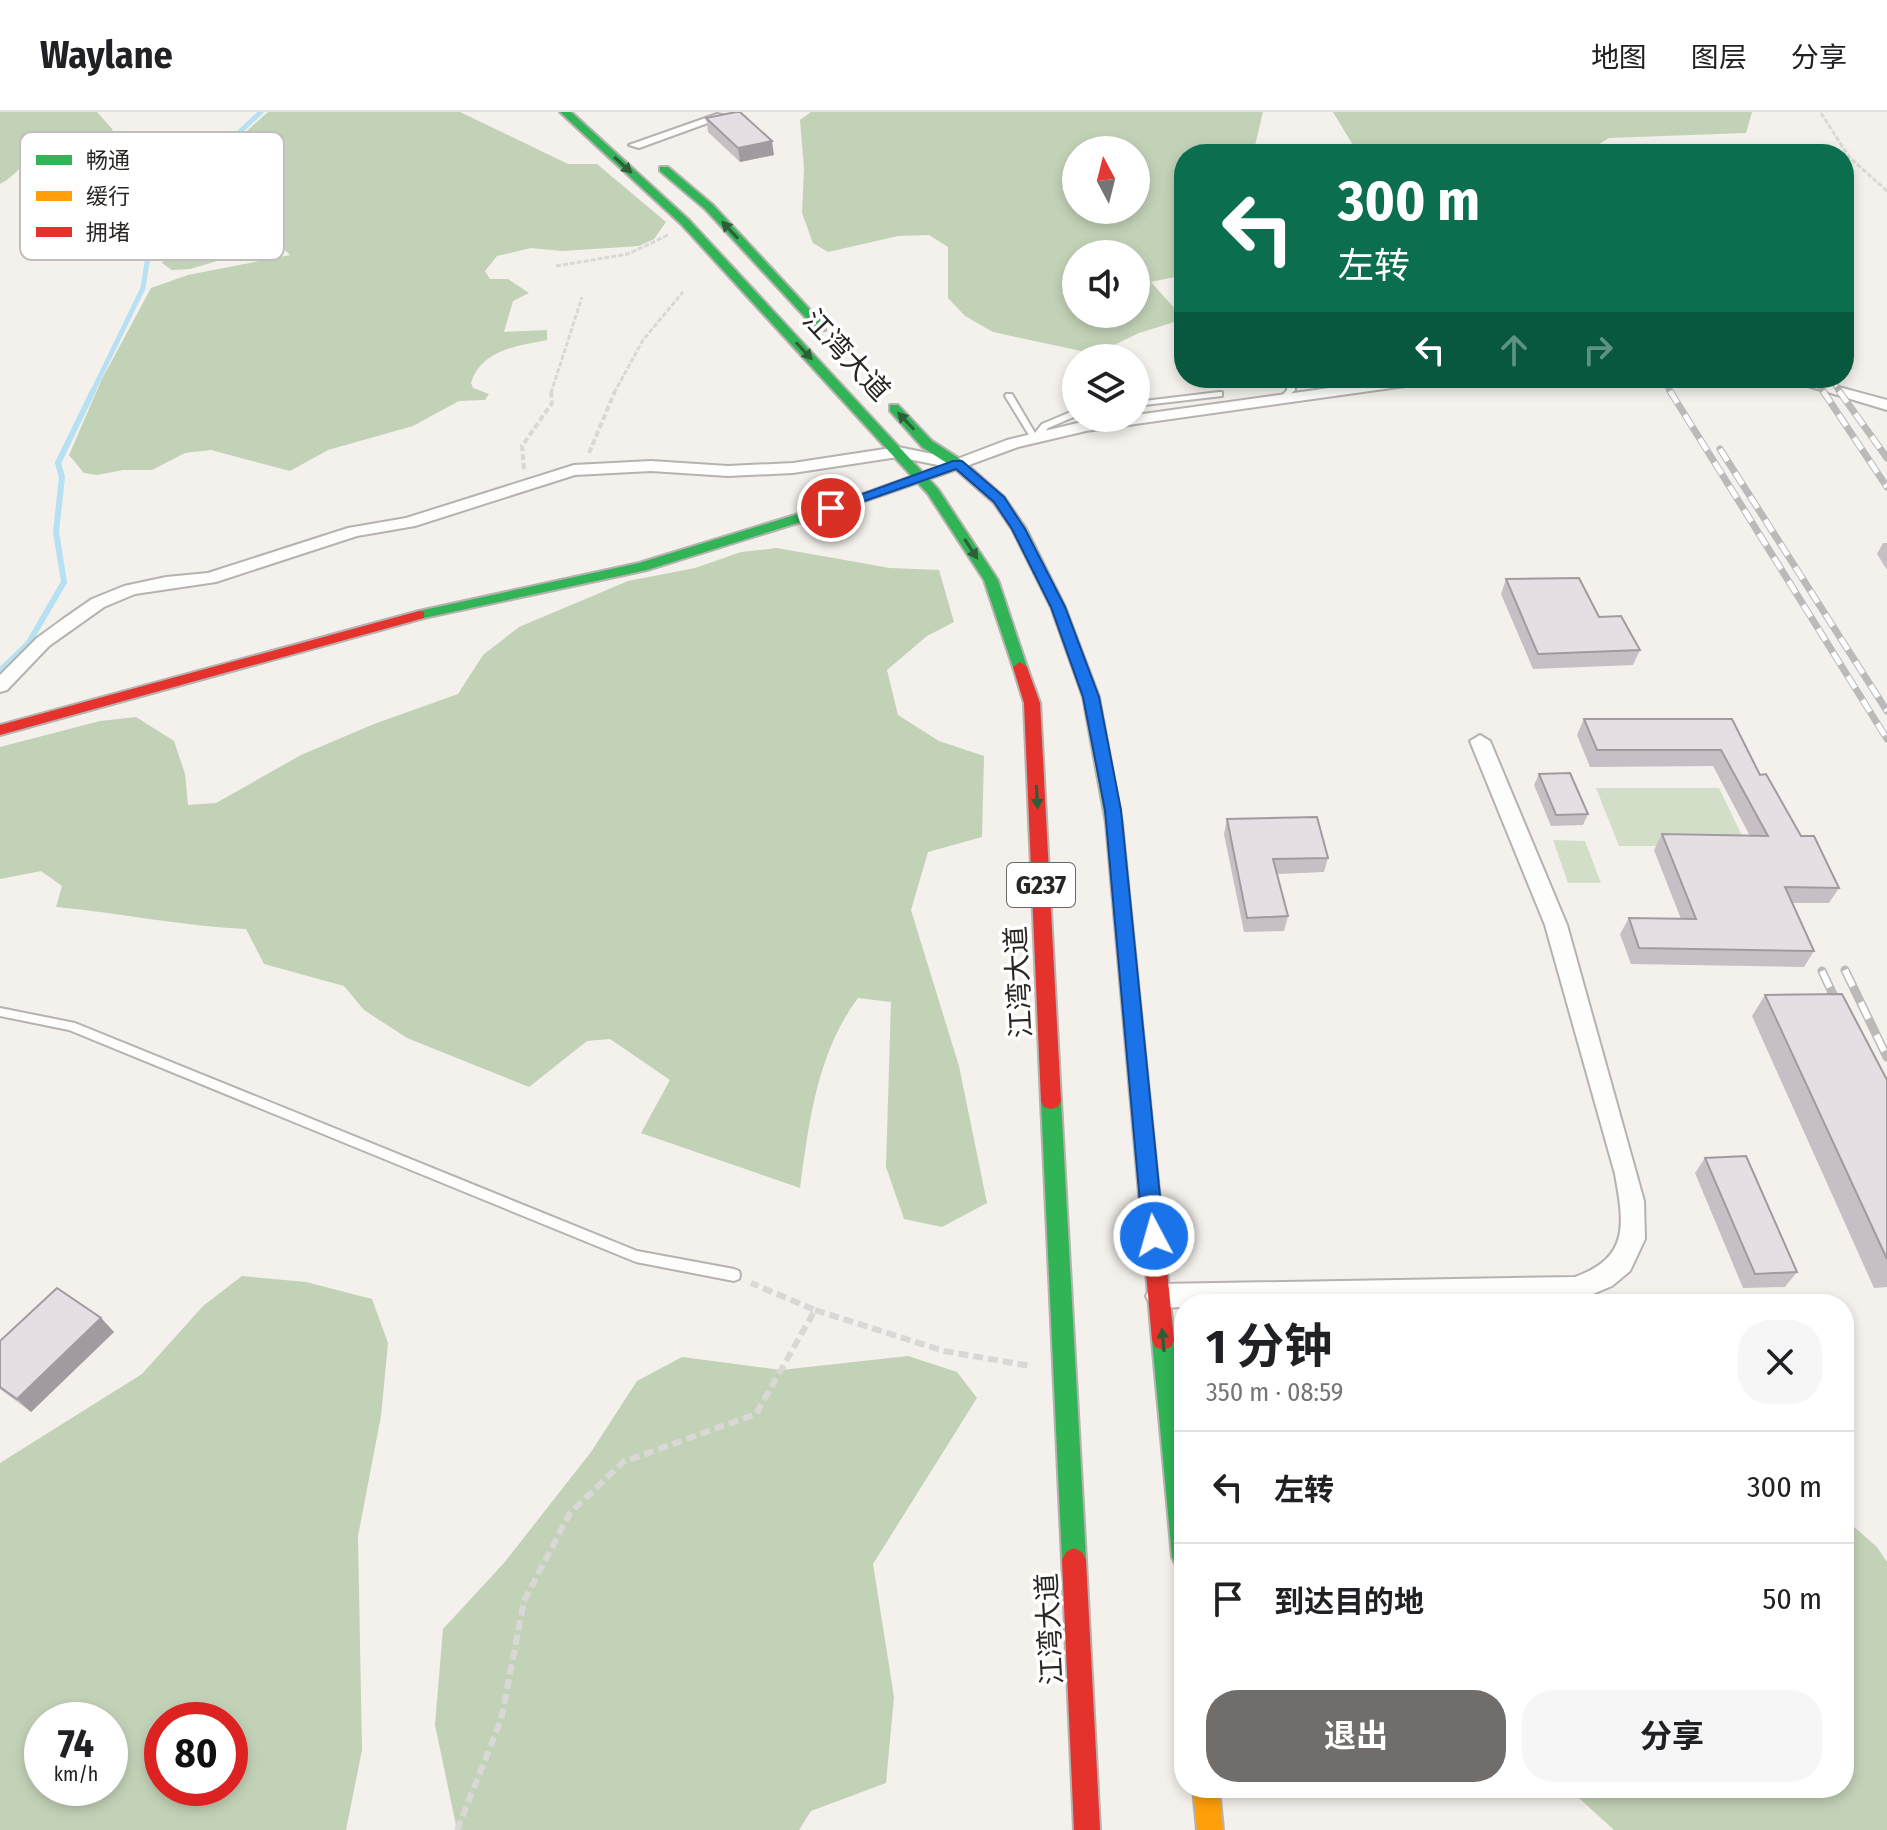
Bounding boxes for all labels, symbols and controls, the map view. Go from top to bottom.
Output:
text: Waylane [40,32,173,78]
text: 地图 [1591,41,1647,74]
text: 图层 [1691,41,1747,74]
text: 分享 [1791,41,1847,74]
legend [20,132,284,260]
north arrow [1062,136,1150,224]
map controls [1062,136,1150,432]
text: 畅通 [86,147,130,174]
one-way arrow [613,155,632,173]
text: 300 m [1338,168,1480,235]
icon: left [1206,176,1310,280]
text: 缓行 [86,183,130,210]
text: 拥堵 [86,219,130,246]
one-way arrow [722,220,740,239]
button: sound [1062,240,1150,328]
text: 左转 [1338,244,1410,288]
street label: 江湾大道 [796,303,897,408]
icon: left [1408,328,1452,372]
icon: ahead [1492,328,1536,372]
icon: right [1576,328,1620,372]
one-way arrow [795,341,813,360]
button: layers [1062,344,1150,432]
one-way arrow [898,412,916,431]
pin [797,474,865,542]
icon: arrive [809,486,853,530]
one-way arrow [963,539,978,560]
one-way arrow [1030,785,1043,810]
road number: G237 [1007,863,1075,907]
street label: 江湾大道 [999,925,1038,1039]
position arrow [1112,1194,1196,1278]
text: 1 分钟 [1206,1318,1332,1376]
button: close [1738,1320,1822,1404]
one-way arrow [1157,1327,1170,1352]
text: 350 m · 08:59 [1206,1377,1343,1408]
icon: left [1206,1465,1250,1509]
text: 300 m [1747,1469,1822,1505]
text: 左转 [1274,1472,1334,1508]
street label: 江湾大道 [1030,1572,1069,1686]
icon: arrive [1206,1577,1250,1621]
text: 50 m [1762,1581,1822,1617]
text: 到达目的地 [1274,1584,1424,1620]
button: 退出 [1206,1690,1506,1782]
button: 分享 [1522,1690,1822,1782]
speed limit sign: 80 [144,1702,248,1806]
text: 74 [58,1720,94,1768]
text: km/h [54,1762,98,1786]

